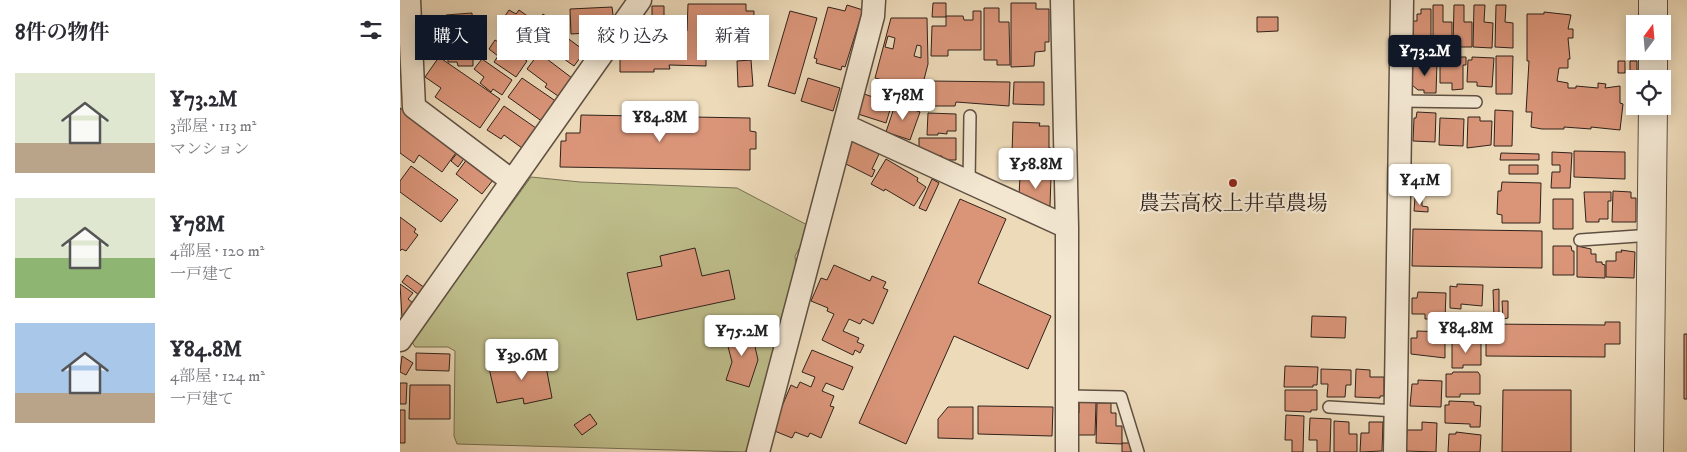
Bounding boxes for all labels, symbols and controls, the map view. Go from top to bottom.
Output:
chip: 購入 [415,15,487,60]
chip: 賃貸 [497,15,569,60]
chip: 絞り込み [579,15,687,60]
chip: 新着 [697,15,769,60]
north arrow [1626,15,1671,60]
map controls [1626,15,1671,115]
icon: filters [357,16,385,44]
text: 8件の物件 [15,20,110,46]
pin: ¥73.2M [1384,34,1466,77]
text: ¥73.2M [1399,41,1451,61]
button: locate [1626,70,1671,115]
pin: ¥78M [873,78,933,121]
text: ¥78M [882,85,924,105]
text: ¥73.2M [170,87,237,113]
icon: home [55,93,115,153]
pin: ¥84.8M [619,100,701,143]
text: ¥84.8M [633,107,687,127]
text: 3部屋 · 113 m² [170,116,257,136]
text: マンション [170,139,249,159]
pin: ¥58.8M [995,148,1077,190]
text: ¥58.8M [1009,154,1063,174]
pin: ¥41M [1390,164,1450,206]
text: ¥41M [1400,170,1440,190]
marker: 農芸高校上井草農場 [1227,177,1239,189]
place label: 農芸高校上井草農場 [1139,191,1328,217]
text: ¥78M [170,212,225,238]
icon: home [55,218,115,278]
text: 4部屋 · 120 m² [170,241,264,261]
text: 一戸建て [170,264,234,284]
pin: ¥84.8M [1425,312,1507,354]
pin: ¥75.2M [701,314,783,357]
text: ¥84.8M [1439,318,1493,338]
text: ¥75.2M [716,321,768,341]
text: ¥84.8M [170,337,242,363]
pin: ¥39.6M [481,338,563,381]
icon: home [55,343,115,403]
text: ¥39.6M [496,345,548,365]
text: 4部屋 · 124 m² [170,366,265,386]
text: 一戸建て [170,389,234,409]

